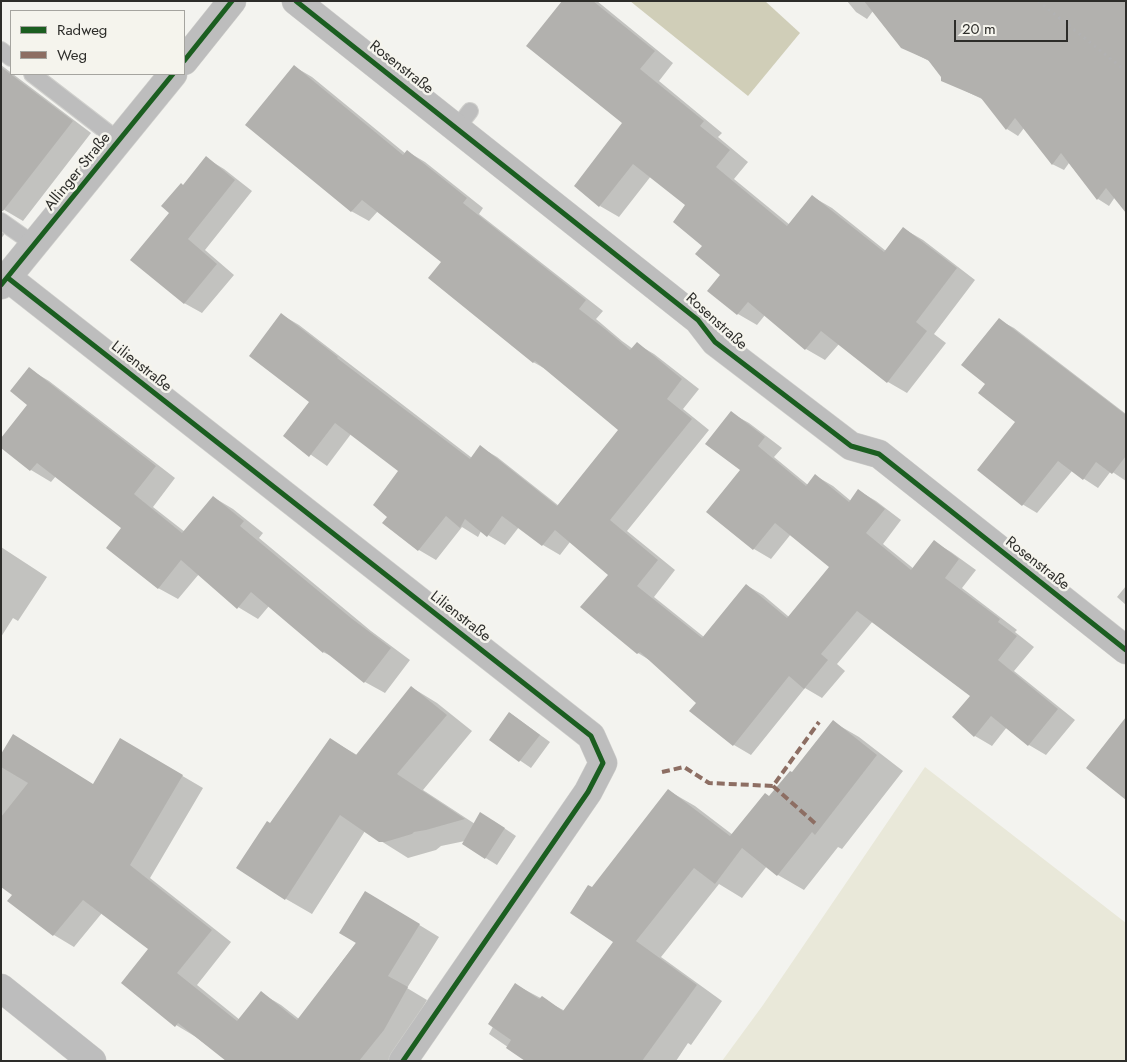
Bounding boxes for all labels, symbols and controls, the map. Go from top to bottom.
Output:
legend [10,10,185,75]
scale bar [957,10,1071,42]
text: 20 m [962,18,996,40]
text: Radweg [57,19,107,41]
street label: Rosenstraße [365,37,437,99]
text: Weg [57,44,87,66]
street label: Allinger Straße [41,129,115,215]
street label: Rosenstraße [682,290,750,354]
street label: Lilienstraße [107,338,175,396]
street label: Rosenstraße [1001,533,1073,595]
street label: Lilienstraße [426,588,494,646]

